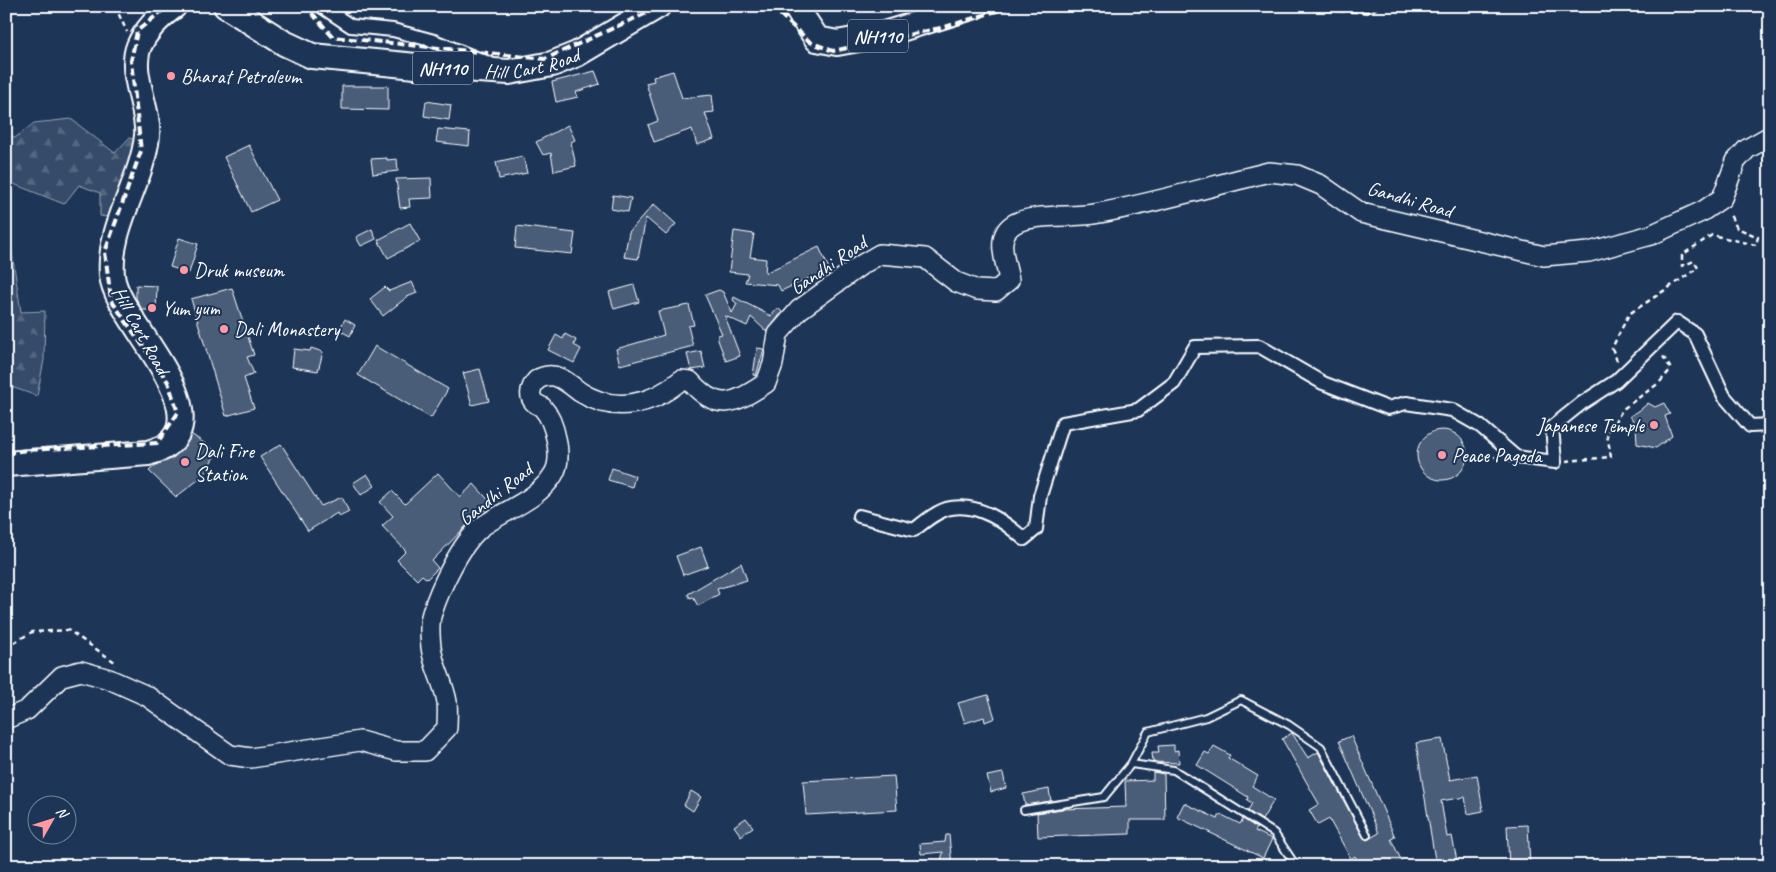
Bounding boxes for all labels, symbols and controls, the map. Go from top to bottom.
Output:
road number: NH110 [848,20,908,52]
street label: Hill Cart Road [484,41,586,85]
road number: NH110 [413,52,473,84]
place label: Bharat Petroleum [181,64,303,89]
marker: Bharat Petroleum [165,70,177,82]
street label: Gandhi Road [1365,175,1458,224]
street label: Gandhi Road [785,229,874,300]
place label: Druk museum [194,258,286,283]
marker: Druk museum [178,264,190,276]
street label: Hill Cart Road [106,282,176,381]
place label: Yum yum [162,296,221,321]
marker: Yum yum [146,302,158,314]
place label: Dali Monastery [234,317,342,342]
marker: Dali Monastery [218,323,230,335]
place label: Japanese Temple [1536,413,1645,438]
marker: Japanese Temple [1648,419,1660,431]
place label: Dali Fire Station [195,439,256,487]
place label: Peace Pagoda [1452,443,1543,468]
marker: Peace Pagoda [1436,449,1448,461]
marker: Dali Fire Station [179,456,191,468]
street label: Gandhi Road [453,456,540,531]
north arrow [28,794,78,844]
text: N [52,803,73,823]

